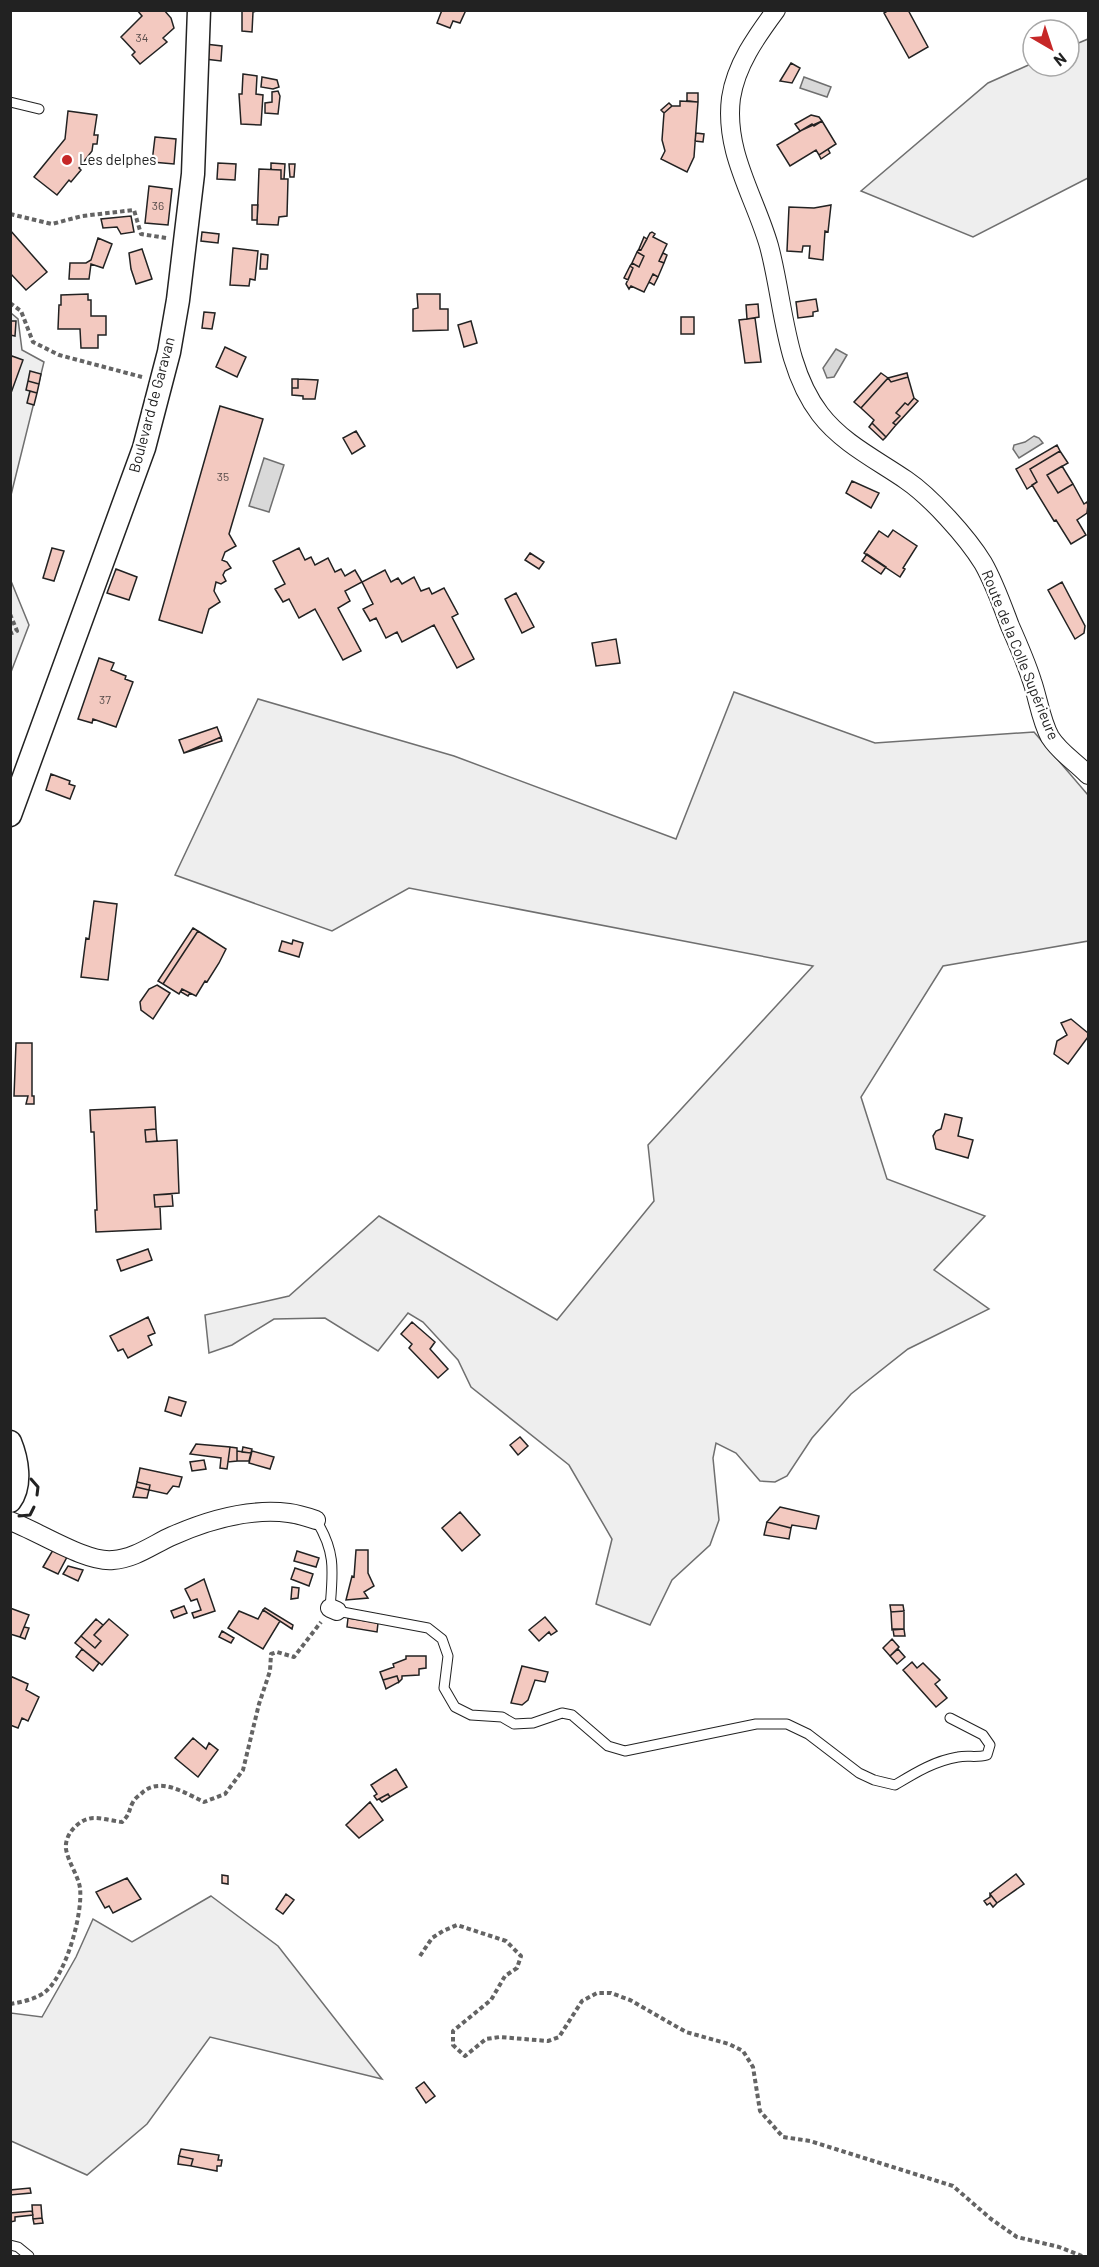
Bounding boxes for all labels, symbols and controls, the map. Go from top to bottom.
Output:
north arrow [1021,18,1081,78]
house number: 34 [136,30,148,44]
text: N [1051,49,1071,71]
place label: Les delphes [79,150,157,168]
marker: Les delphes [60,153,74,167]
house number: 36 [152,198,164,212]
street label: Boulevard de Garavan [124,335,178,475]
house number: 35 [217,469,229,483]
street label: Route de la Colle Supérieure [979,567,1063,742]
house number: 37 [99,692,111,706]

